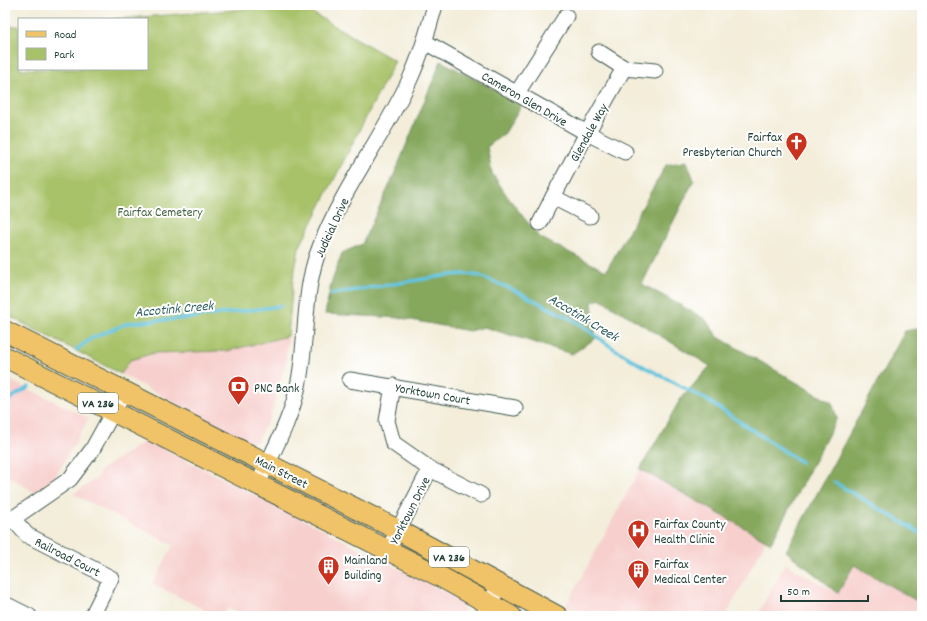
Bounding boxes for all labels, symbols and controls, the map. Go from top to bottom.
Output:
legend [18,18,148,70]
text: Road [54,27,76,44]
text: Park [54,47,75,64]
street label: Cameron Glen Drive [477,68,570,133]
street label: Glendale Way [566,100,614,166]
place label: Fairfax Presbyterian Church [682,129,782,163]
church icon: Fairfax Presbyterian Church [784,130,810,163]
street label: Judicial Drive [311,195,355,261]
park label: Fairfax Cemetery [118,204,203,223]
water label: Accotink Creek [544,290,623,348]
water label: Accotink Creek [134,297,215,323]
bank icon: PNC Bank [226,374,252,407]
place label: PNC Bank [254,380,299,399]
street label: Yorktown Court [393,380,472,411]
road number: VA 236 [78,393,118,413]
street label: Main Street [251,452,311,495]
street label: Yorktown Drive [386,474,437,548]
place label: Fairfax County Health Clinic [654,516,726,550]
hospital icon: Fairfax County Health Clinic [626,517,652,550]
street label: Railroad Court [31,534,103,583]
road number: VA 236 [429,547,469,567]
place label: Mainland Building [344,552,387,586]
building icon: Mainland Building [316,553,342,586]
place label: Fairfax Medical Center [654,556,727,590]
building icon: Fairfax Medical Center [626,557,652,590]
scale bar [781,577,868,603]
text: 50 m [787,584,810,601]

